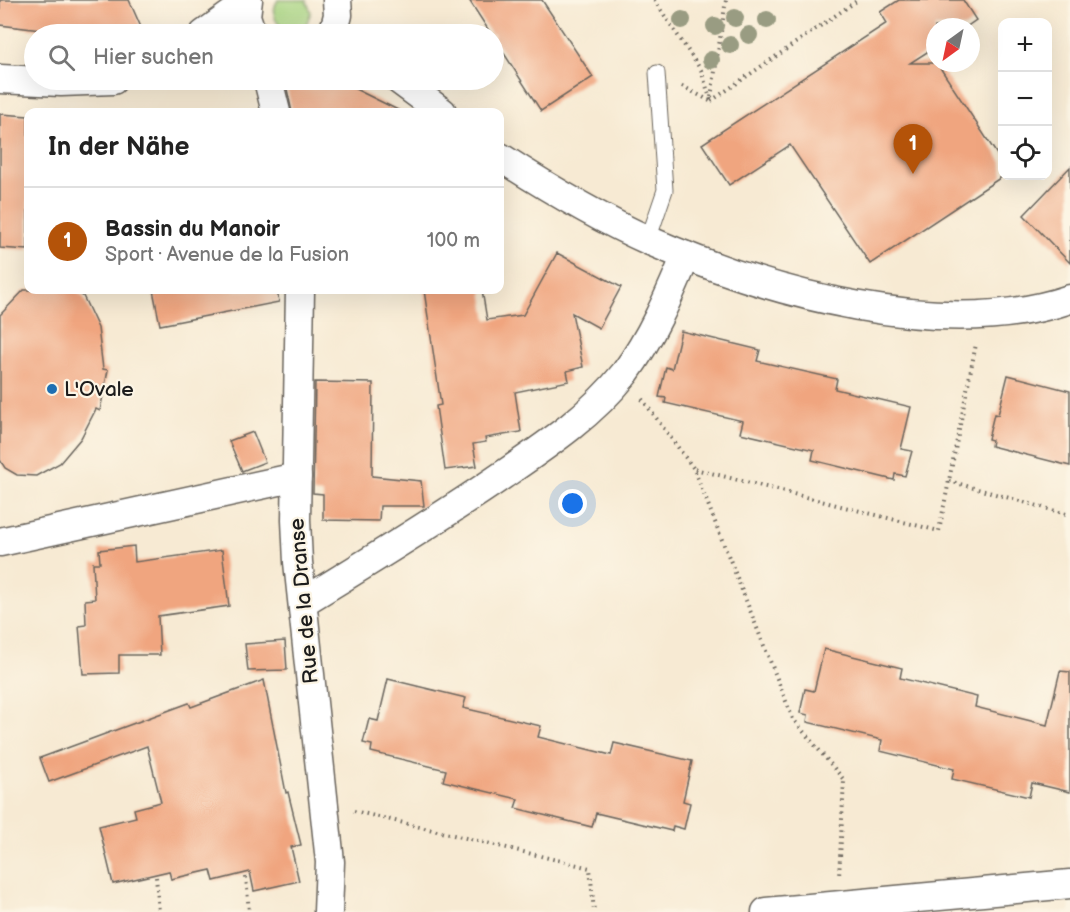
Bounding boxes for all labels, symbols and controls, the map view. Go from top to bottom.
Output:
north arrow [926,18,980,72]
map controls [998,18,1052,180]
button: + [998,18,1052,72]
search box [24,24,504,90]
icon: search [45,41,78,74]
text: Hier suchen [93,44,214,71]
button: − [998,72,1052,126]
pin: 1 [894,124,932,174]
button: locate [998,126,1052,180]
text: In der Nähe [48,132,190,163]
text: Bassin du Manoir [105,216,280,243]
text: 1 [63,229,72,253]
text: 100 m [427,229,480,253]
text: Sport · Avenue de la Fusion [105,243,349,267]
place label: L'Ovale [64,377,134,402]
marker: L'Ovale [45,382,59,396]
your location [558,489,587,518]
street label: Rue de la Dranse [284,517,324,685]

